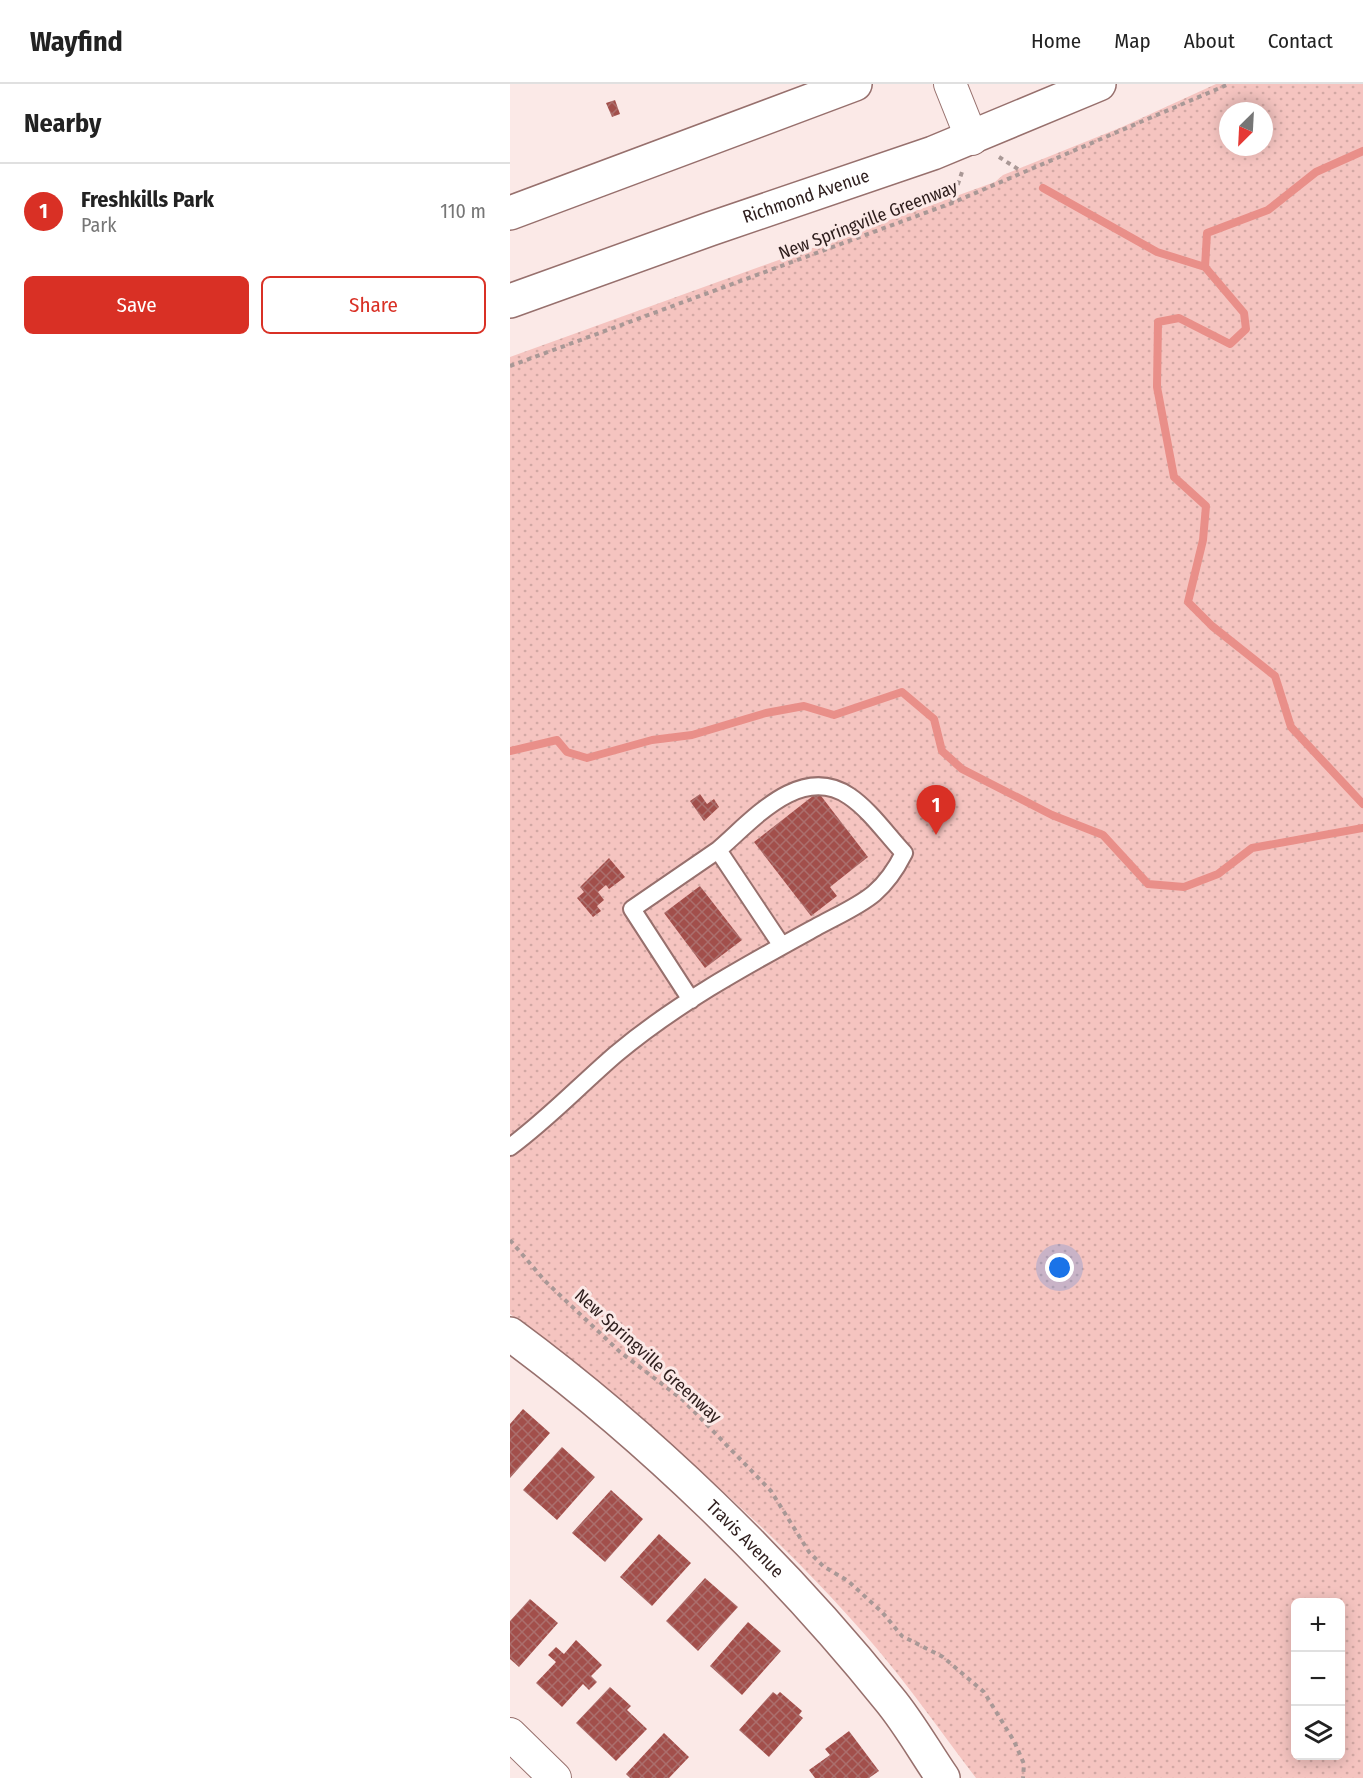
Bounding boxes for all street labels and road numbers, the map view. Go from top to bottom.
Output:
street label: Richmond Avenue [740,164,872,228]
street label: New Springville Greenway [776,176,960,264]
street label: New Springville Greenway [570,1284,726,1428]
street label: Travis Avenue [702,1495,788,1582]

